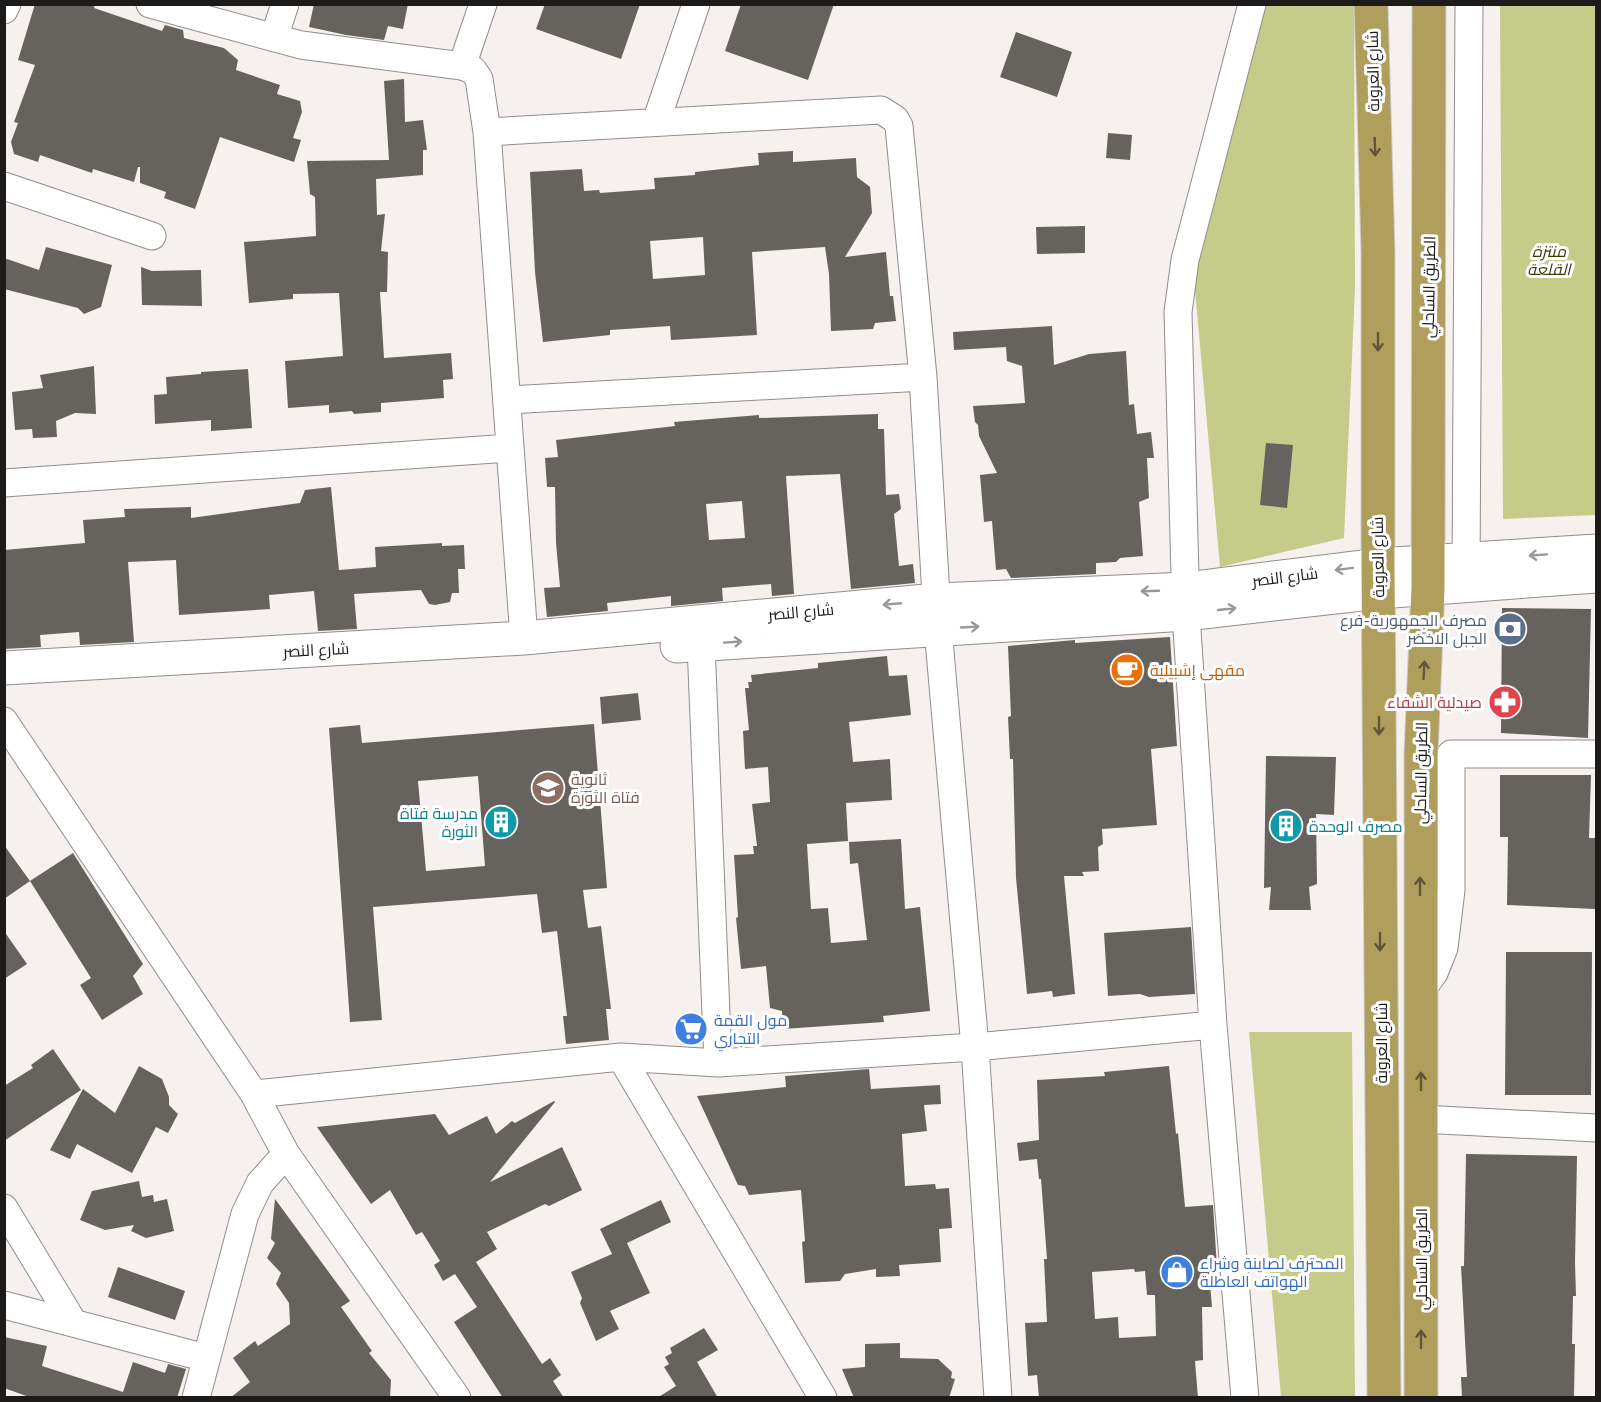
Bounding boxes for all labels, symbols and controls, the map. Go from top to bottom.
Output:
street label: شارع العروبة [1363,30,1385,112]
one-way arrow [1369,136,1381,156]
street label: الطريق الساحلي [1419,236,1443,338]
park label: منتزة القلعة [1527,242,1572,279]
one-way arrow [1372,331,1384,351]
street label: شارع العروبة [1368,516,1390,598]
one-way arrow [1529,549,1549,560]
street label: شارع النصر [1250,564,1319,593]
one-way arrow [1334,564,1354,575]
one-way arrow [1140,585,1160,596]
one-way arrow [883,599,903,610]
street label: شارع النصر [766,600,835,626]
one-way arrow [1217,603,1237,614]
place label: مصرف الجمهورية-فرع الجبل الاخضر [1340,611,1487,649]
bank icon: مصرف الجمهورية-فرع الجبل الاخضر [1492,611,1528,647]
one-way arrow [960,621,979,632]
one-way arrow [723,636,743,647]
street label: شارع النصر [281,639,350,663]
cafe icon: مقهى إشبيلية [1109,652,1145,688]
place label: مقهى إشبيلية [1150,661,1245,681]
one-way arrow [1419,661,1430,681]
pharmacy icon: صيدلية الشفاء [1487,684,1523,720]
place label: صيدلية الشفاء [1387,693,1482,712]
one-way arrow [1373,715,1385,735]
street label: الطريق الساحلي [1411,722,1435,824]
school or university icon: ثانوية فتاة الثورة [530,770,566,806]
place label: ثانوية فتاة الثورة [571,770,640,807]
place label: مدرسة فتاة الثورة [400,804,478,841]
building icon: مدرسة فتاة الثورة [483,804,519,840]
building icon: مصرف الوحدة [1268,808,1304,844]
place label: مصرف الوحدة [1309,817,1403,836]
one-way arrow [1414,877,1426,897]
one-way arrow [1374,931,1386,951]
street label: شارع العروبة [1372,1003,1393,1083]
supermarket icon: مول القمة التجاري [673,1011,709,1047]
place label: مول القمة التجاري [714,1011,787,1052]
one-way arrow [1415,1072,1427,1092]
street label: الطريق الساحلي [1412,1208,1435,1310]
shop icon: المحترف لصاينة وشراء الهواتف العاطلة [1159,1254,1195,1290]
place label: المحترف لصاينة وشراء الهواتف العاطلة [1200,1254,1344,1292]
one-way arrow [1415,1330,1427,1350]

